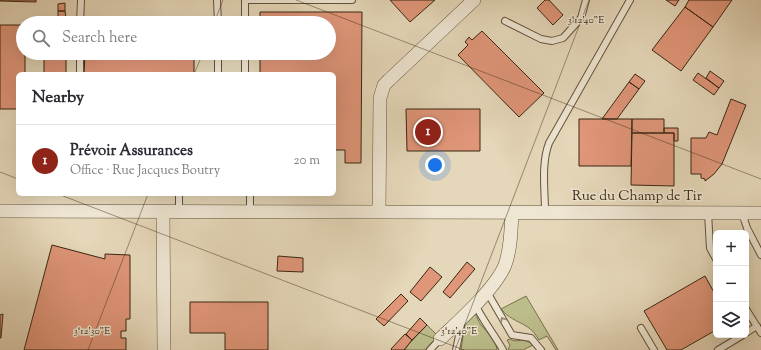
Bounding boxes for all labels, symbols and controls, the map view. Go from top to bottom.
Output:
text: 3°12'40"E [568,13,604,28]
search box [16,16,336,60]
icon: search [30,27,52,49]
text: Search here [62,28,137,49]
text: Nearby [32,86,84,110]
pin: 1 [415,117,441,147]
text: Prévoir Assurances [70,141,193,162]
text: 1 [43,152,47,170]
text: 20 m [294,152,320,170]
your location [425,155,445,175]
text: Office · Rue Jacques Boutry [70,162,220,180]
street label: Rue du Champ de Tir [572,187,703,207]
map controls [713,230,749,338]
button: + [713,230,749,266]
button: − [713,266,749,302]
button: layers [713,302,749,338]
one-way arrow [501,317,508,324]
text: 3°12'30"E [74,324,110,339]
text: 3°12'40"E [441,324,477,339]

